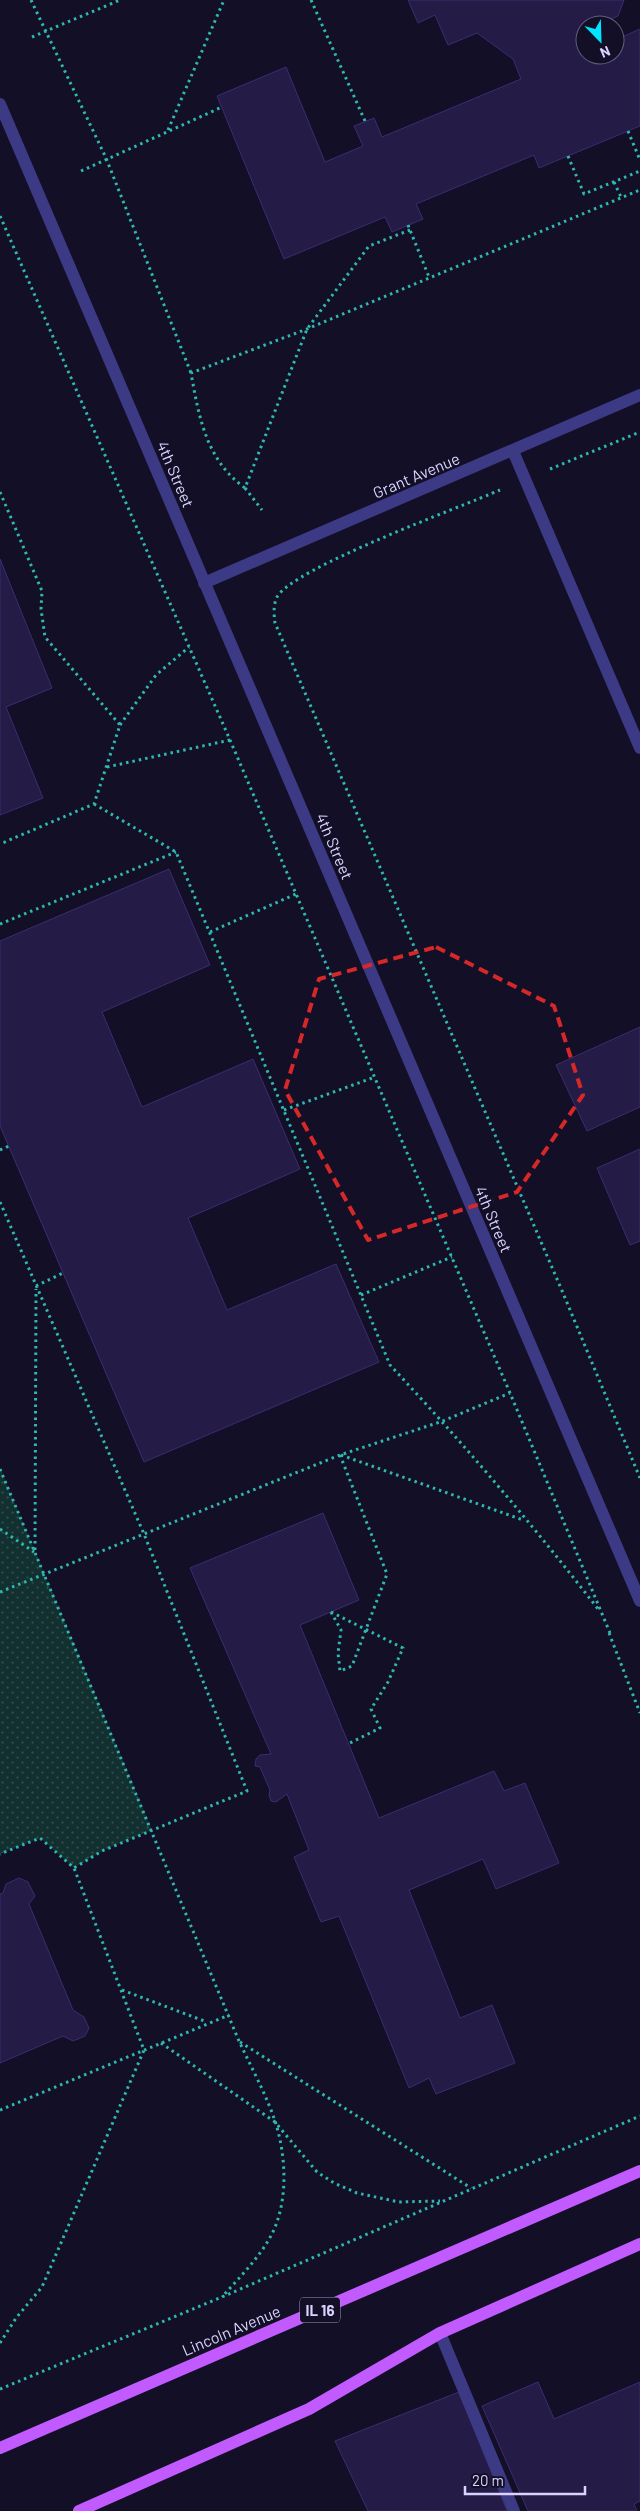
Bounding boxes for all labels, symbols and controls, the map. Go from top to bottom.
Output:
north arrow [575,15,625,65]
text: N [598,43,613,62]
street label: 4th Street [154,438,198,510]
street label: Grant Avenue [370,448,462,502]
street label: 4th Street [313,810,357,882]
street label: 4th Street [472,1183,516,1255]
road number: IL 16 [300,2298,340,2322]
street label: Lincoln Avenue [179,2301,283,2359]
scale bar [465,2464,585,2496]
text: 20 m [472,2471,504,2489]

